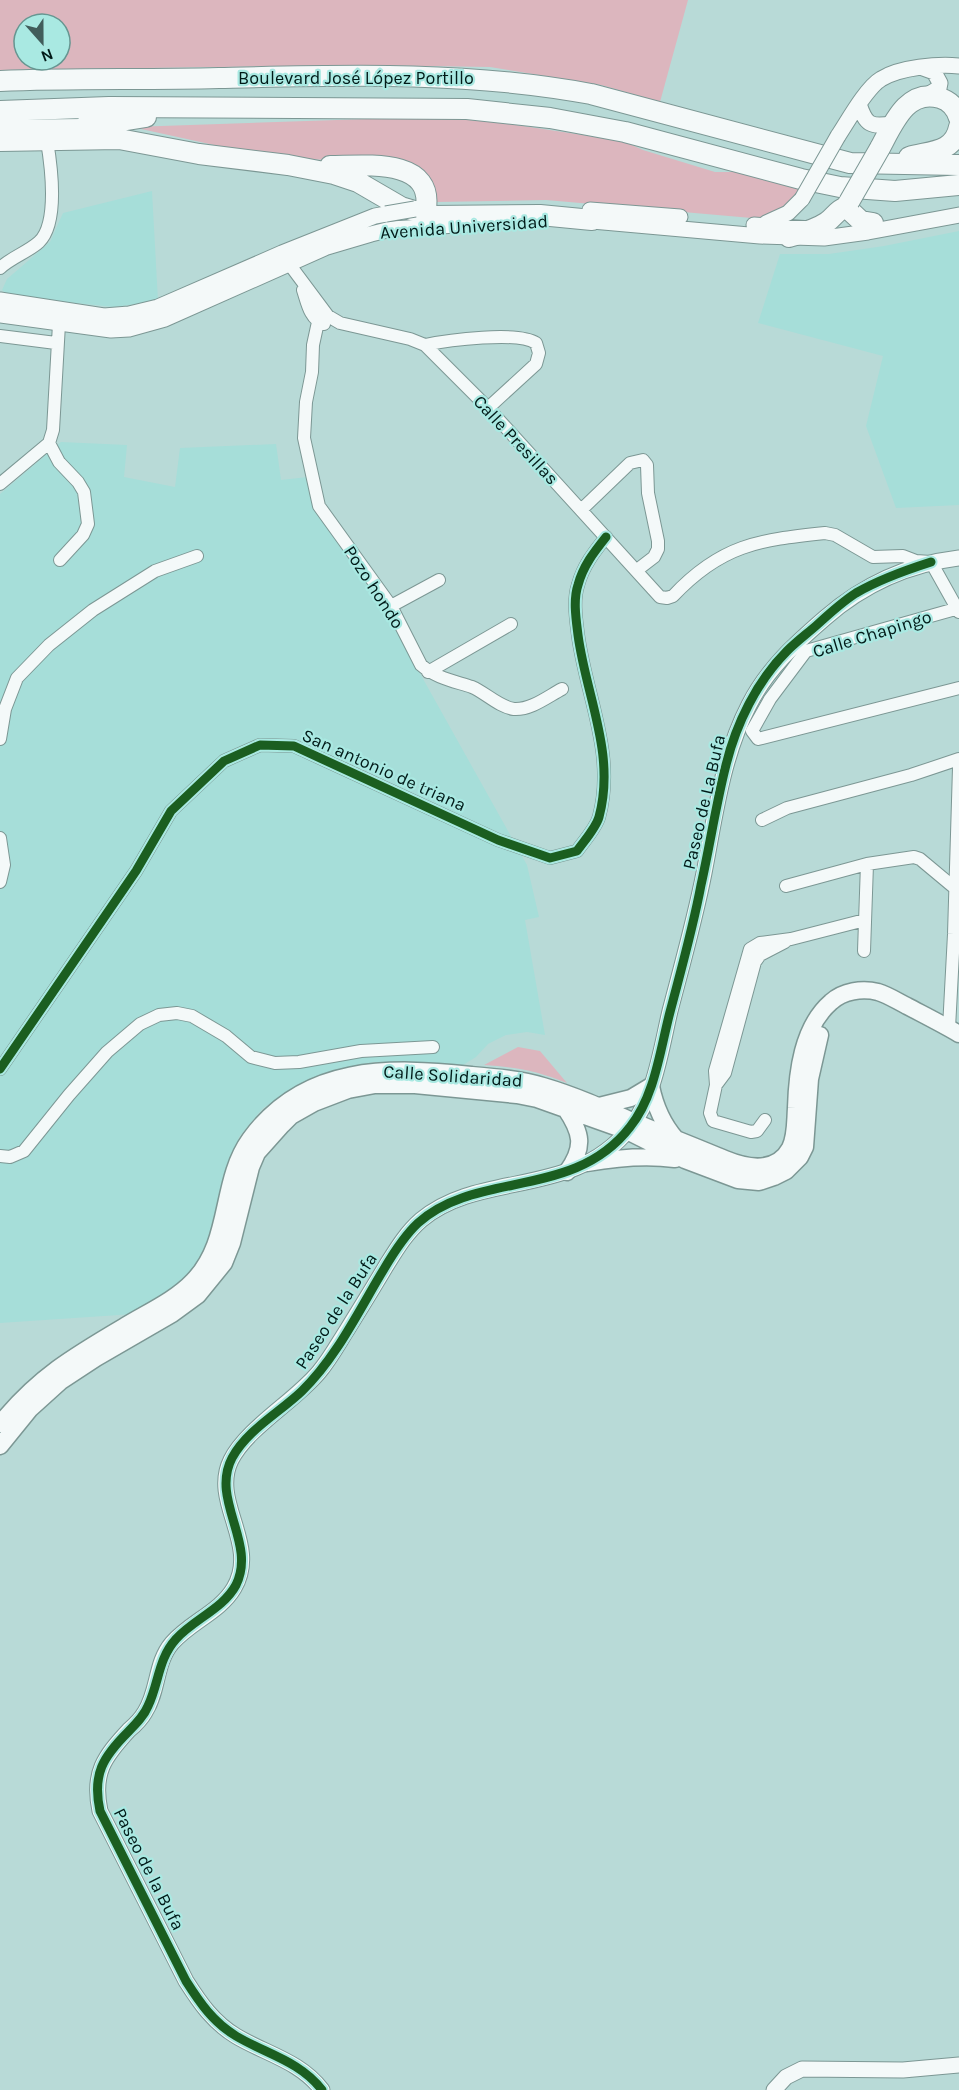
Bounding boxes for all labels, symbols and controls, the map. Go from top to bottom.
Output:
north arrow [12,12,72,72]
text: N [38,45,56,66]
street label: Boulevard José López Portillo [238,67,474,89]
street label: Avenida Universidad [379,210,549,244]
street label: Calle Presillas [469,391,563,489]
street label: Pozo hondo [339,541,409,633]
street label: Calle Chapingo [810,605,934,663]
street label: San antonio de triana [299,724,469,816]
street label: Paseo de La Bufa [678,732,730,872]
street label: Calle Solidaridad [383,1060,523,1092]
street label: Paseo de la Bufa [290,1249,382,1373]
street label: Paseo de la Bufa [109,1804,189,1934]

